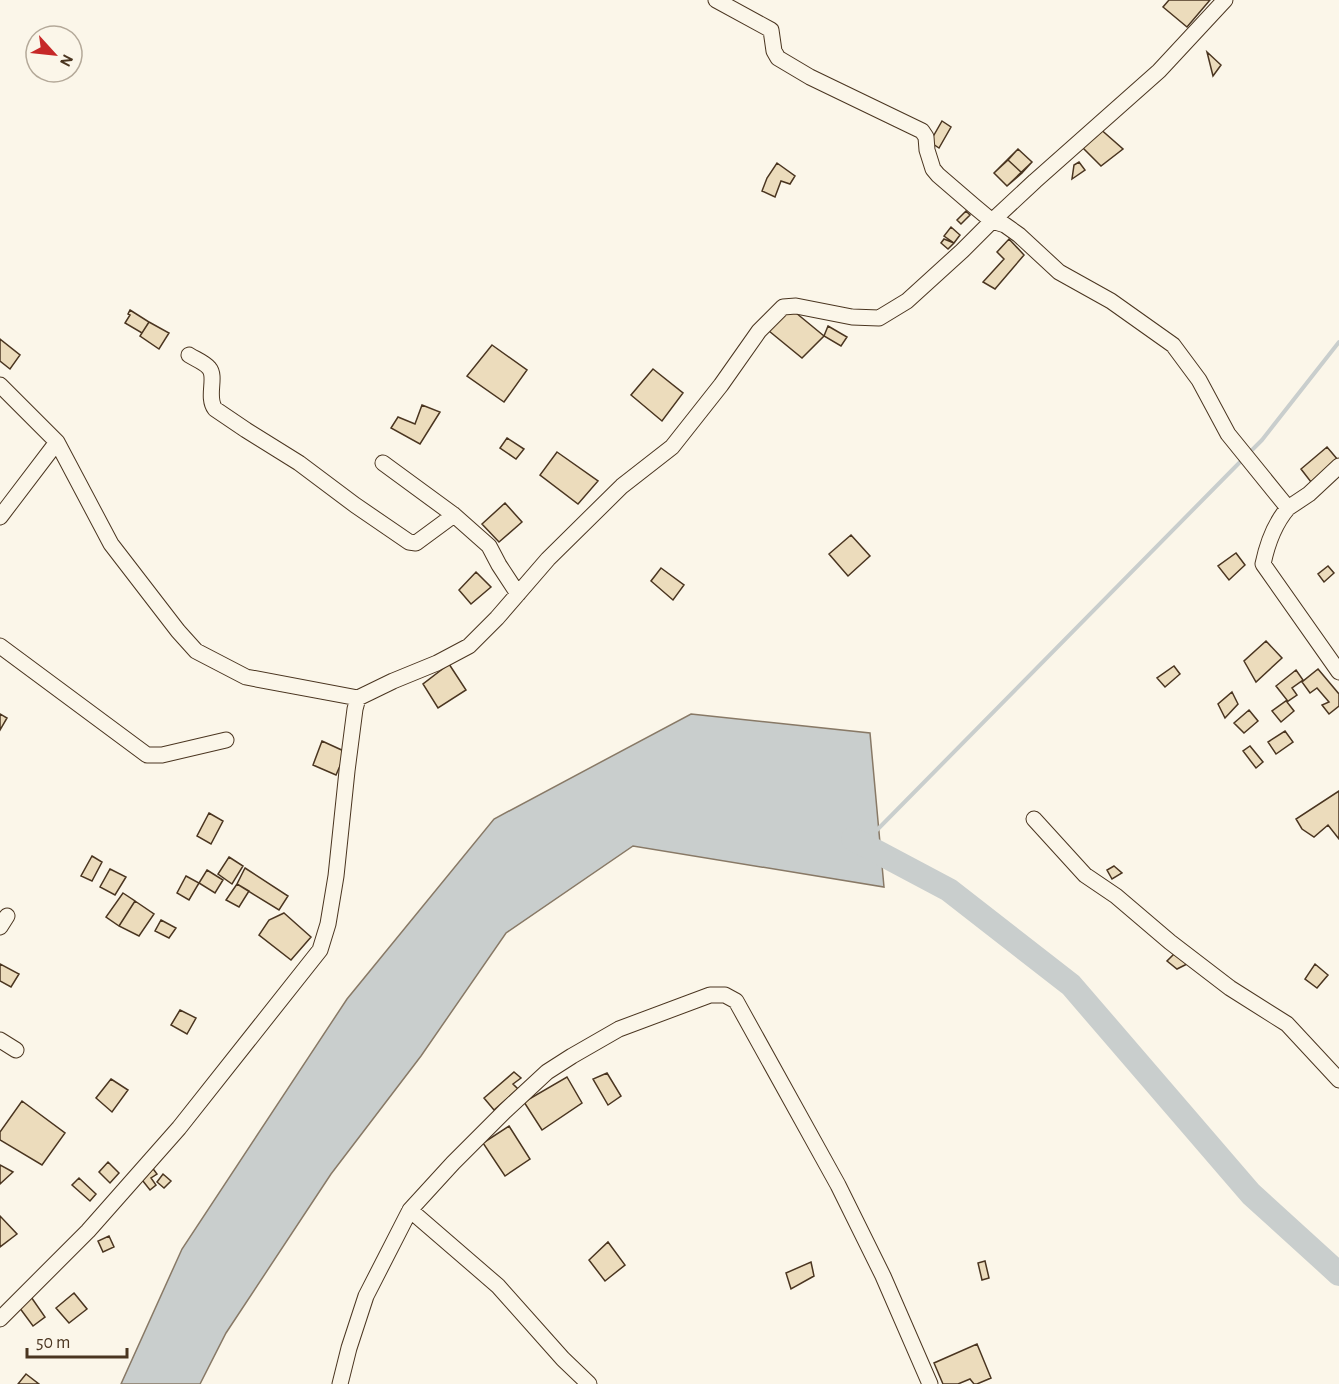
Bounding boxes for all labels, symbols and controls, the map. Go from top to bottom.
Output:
north arrow [24,24,84,84]
text: N [57,52,76,69]
scale bar [27,1321,128,1359]
text: 50 m [36,1334,70,1352]

